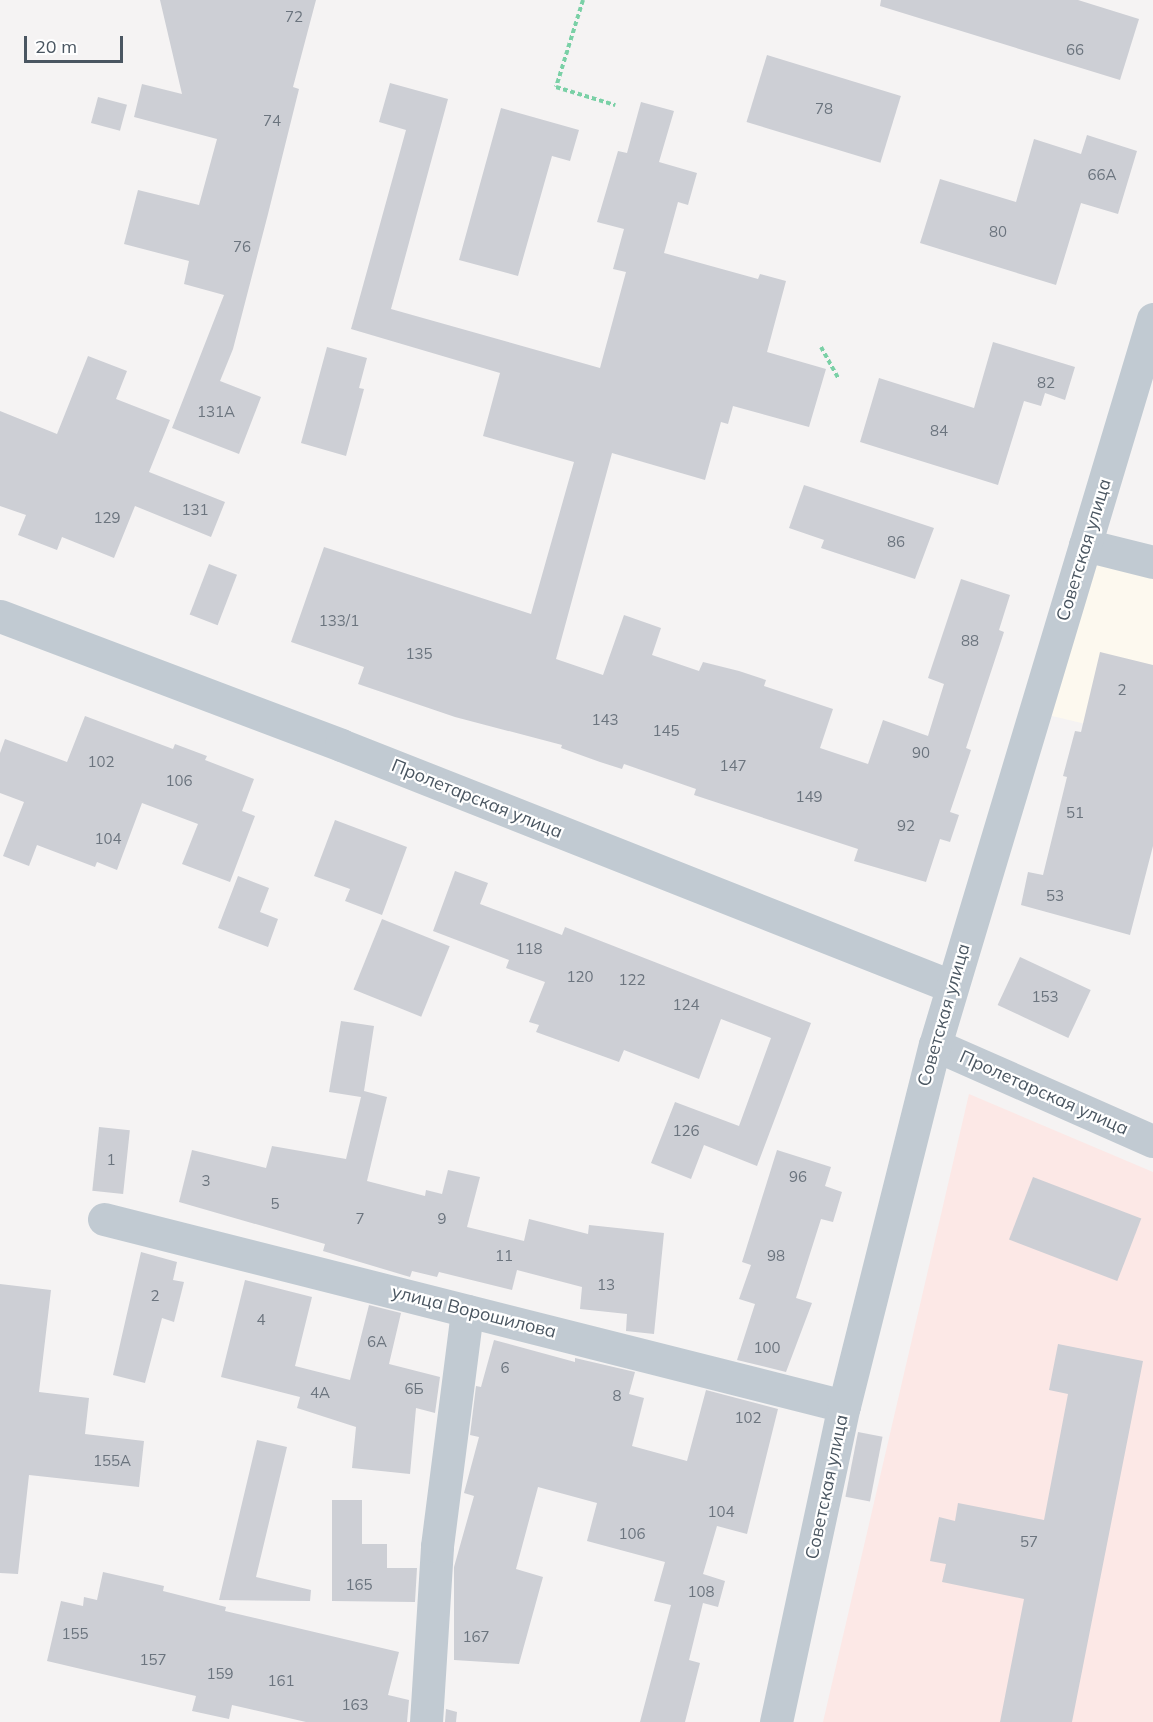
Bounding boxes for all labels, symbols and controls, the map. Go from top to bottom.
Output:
house number: 72 [285,8,303,26]
scale bar [27,24,126,62]
text: 20 m [35,35,77,58]
house number: 66 [1066,41,1084,59]
house number: 78 [815,100,833,118]
house number: 74 [263,112,281,130]
house number: 66А [1087,166,1117,184]
house number: 80 [989,223,1007,241]
house number: 76 [233,238,251,256]
house number: 82 [1037,374,1055,392]
house number: 131А [197,403,235,421]
house number: 84 [930,422,948,440]
street label: Советская улица [1052,476,1116,624]
house number: 131 [182,501,208,519]
house number: 129 [94,509,120,527]
house number: 86 [887,533,905,551]
house number: 133/1 [319,612,359,630]
house number: 88 [961,632,979,650]
house number: 135 [406,645,432,663]
house number: 2 [1118,681,1126,699]
house number: 143 [592,711,618,729]
house number: 145 [653,722,679,740]
house number: 90 [912,744,930,762]
house number: 102 [88,753,114,771]
street label: Пролетарская улица [388,755,566,843]
house number: 147 [720,757,746,775]
house number: 106 [166,772,192,790]
house number: 149 [796,788,822,806]
house number: 51 [1066,804,1084,822]
house number: 92 [897,817,915,835]
house number: 104 [95,830,121,848]
house number: 53 [1046,887,1064,905]
house number: 118 [516,940,542,958]
street label: Советская улица [913,941,975,1089]
house number: 120 [567,968,593,986]
house number: 122 [619,971,645,989]
house number: 153 [1032,988,1058,1006]
house number: 124 [673,996,699,1014]
street label: Пролетарская улица [956,1046,1132,1140]
house number: 126 [673,1122,699,1140]
house number: 1 [107,1151,115,1169]
house number: 96 [789,1168,807,1186]
house number: 3 [202,1172,210,1190]
house number: 5 [271,1195,279,1213]
house number: 7 [356,1210,364,1228]
house number: 9 [438,1210,446,1228]
house number: 11 [495,1247,513,1265]
house number: 98 [767,1247,785,1265]
house number: 13 [597,1276,615,1294]
street label: улица Ворошилова [390,1281,558,1343]
house number: 2 [151,1287,159,1305]
house number: 4 [257,1311,265,1329]
house number: 6А [367,1333,387,1351]
house number: 100 [754,1339,780,1357]
house number: 6 [501,1359,509,1377]
house number: 6Б [404,1380,424,1398]
house number: 4А [310,1384,330,1402]
house number: 8 [613,1387,621,1405]
house number: 102 [735,1409,761,1427]
street label: Советская улица [801,1413,853,1561]
house number: 155А [93,1452,131,1470]
house number: 104 [708,1503,734,1521]
house number: 106 [619,1525,645,1543]
house number: 57 [1020,1533,1038,1551]
house number: 165 [346,1576,372,1594]
house number: 108 [688,1583,714,1601]
house number: 155 [62,1625,88,1643]
house number: 167 [463,1628,489,1646]
house number: 157 [140,1651,166,1669]
house number: 159 [207,1665,233,1683]
house number: 161 [268,1672,294,1690]
house number: 163 [342,1696,368,1714]

